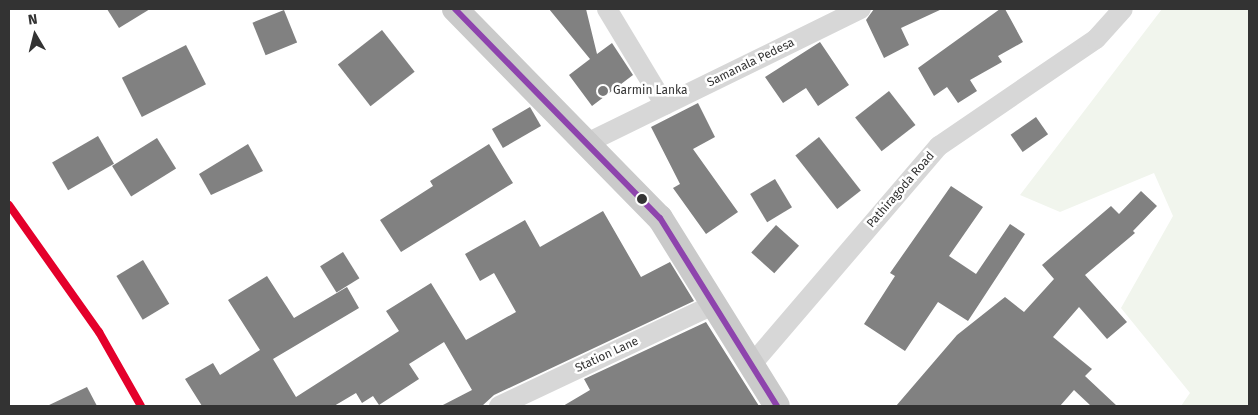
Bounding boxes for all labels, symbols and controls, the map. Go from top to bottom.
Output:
north arrow [10,10,60,60]
text: N [27,11,39,29]
street label: Samanala Pedesa [705,36,797,90]
place label: Garmin Lanka [613,84,688,98]
marker: Garmin Lanka [597,85,609,97]
street label: Pathiragoda Road [864,149,938,231]
unlabelled marker [637,194,647,204]
street label: Station Lane [573,334,641,376]

